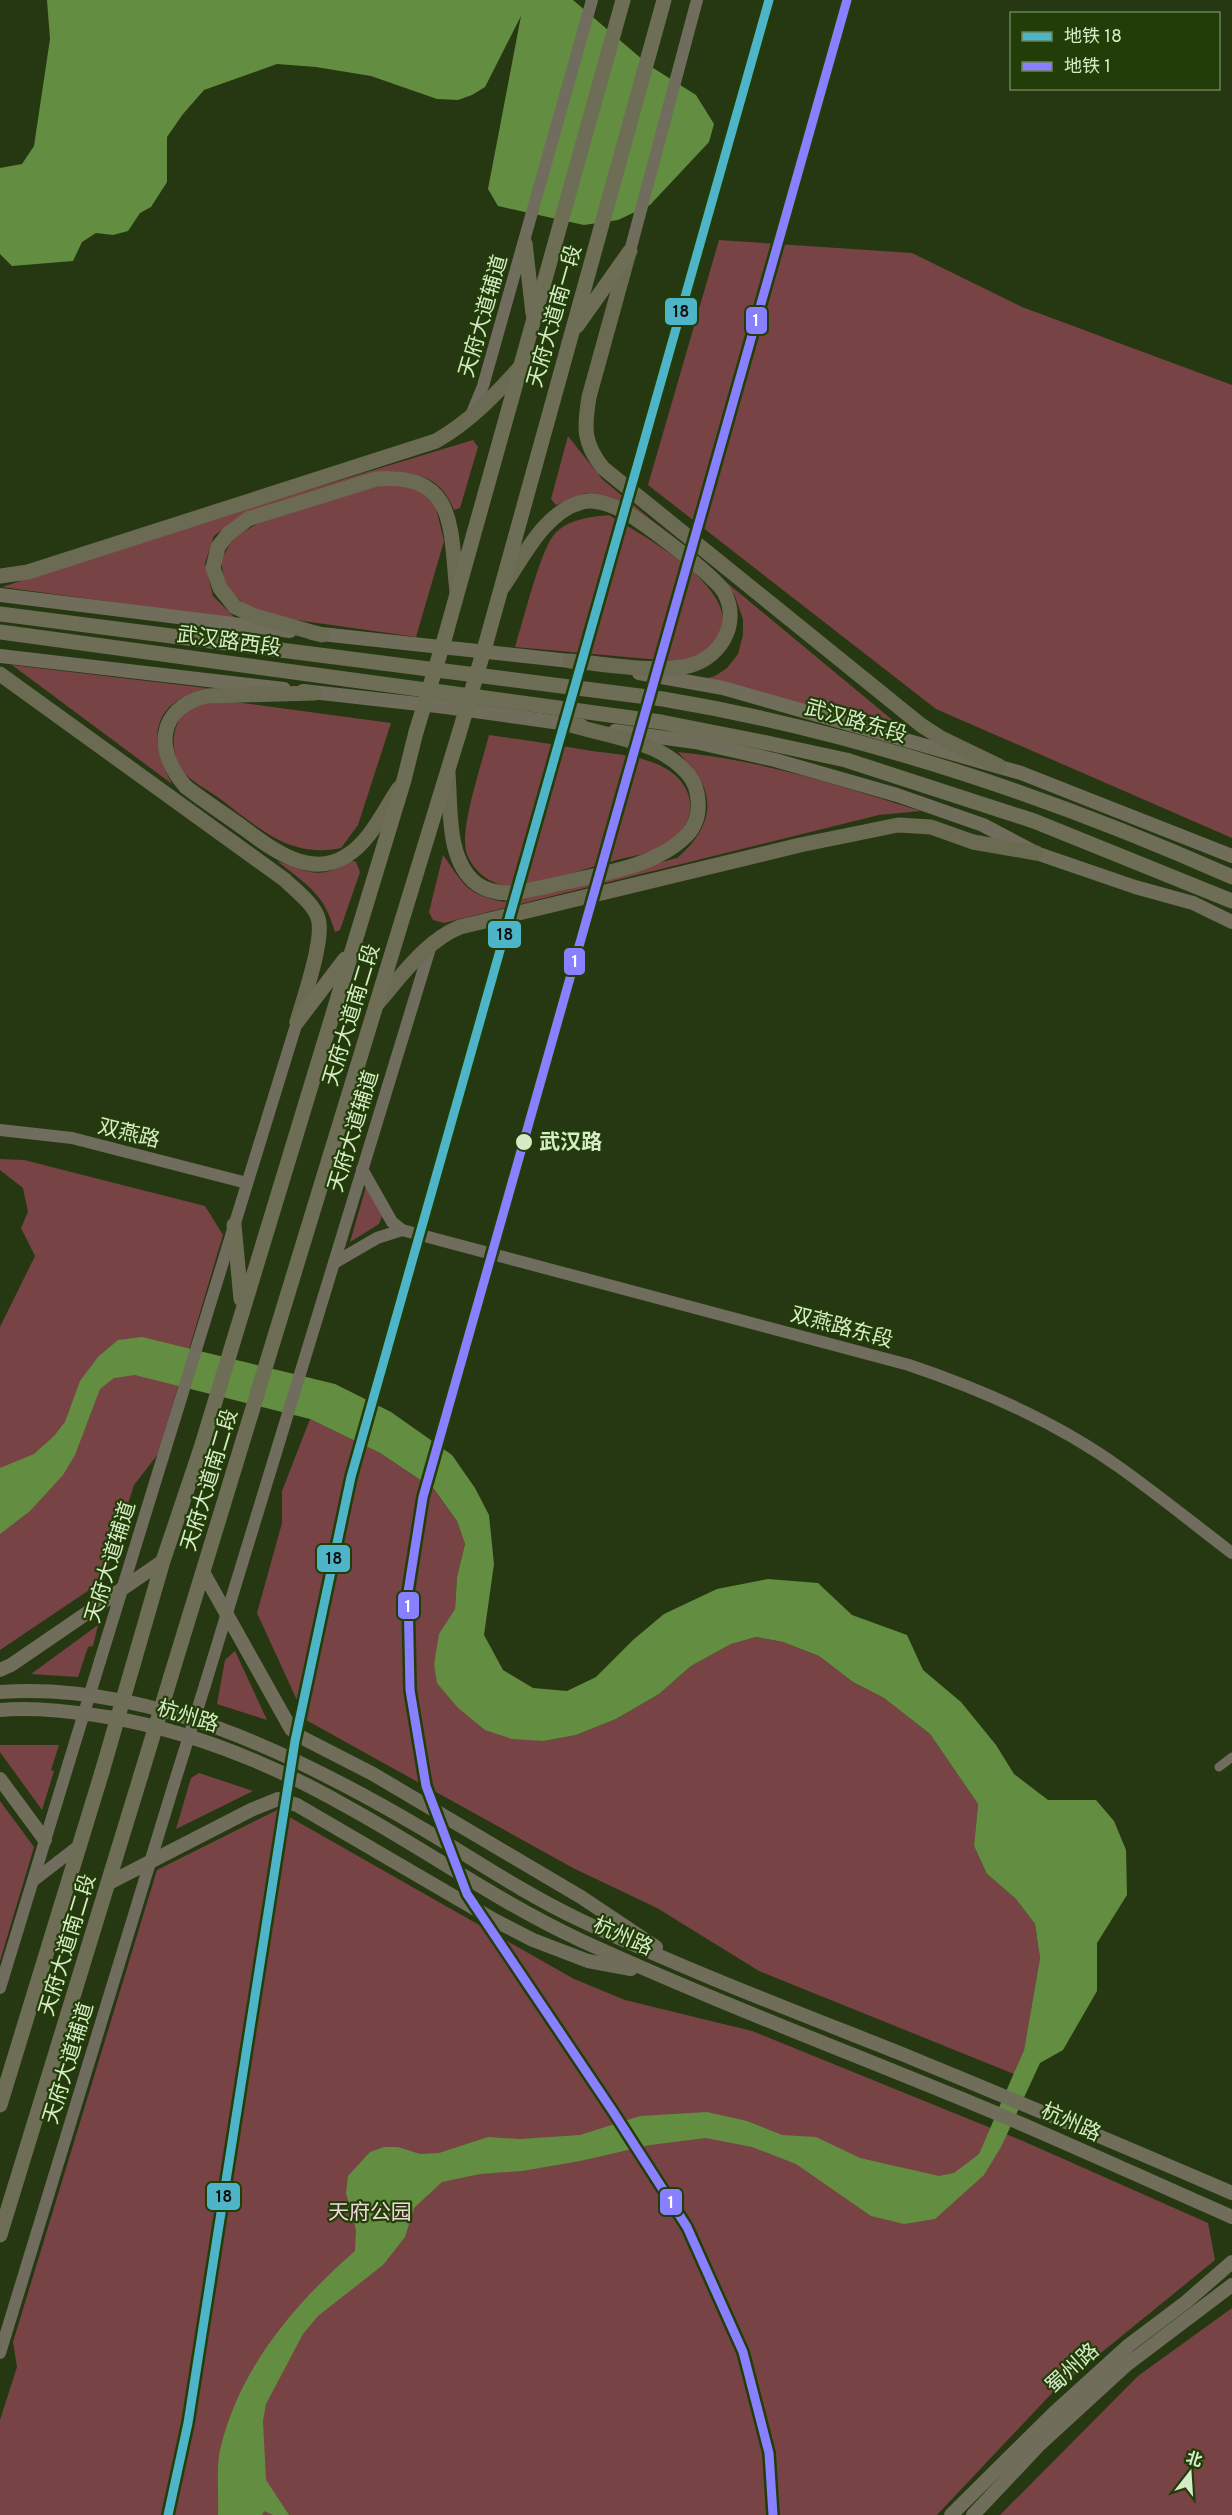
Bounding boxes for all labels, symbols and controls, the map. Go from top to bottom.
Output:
legend [1010,12,1220,90]
text: 地铁 18 [1064,26,1122,49]
text: 地铁 1 [1064,56,1111,79]
street label: 天府大道南一段 [522,242,589,391]
street label: 天府大道辅道 [454,252,515,381]
line badge: 18 [664,297,698,326]
text: 18 [673,303,689,323]
line badge: 1 [745,306,768,335]
text: 1 [753,312,759,332]
street label: 武汉路西段 [175,622,283,663]
street label: 武汉路东段 [801,695,910,750]
line badge: 18 [487,920,522,949]
text: 18 [497,926,513,946]
street label: 天府大道南二段 [318,941,387,1090]
line badge: 1 [563,947,586,976]
text: 1 [572,953,578,973]
street label: 天府大道辅道 [323,1067,386,1196]
street label: 双燕路 [95,1114,162,1155]
place label: 武汉路 [539,1130,602,1157]
marker: 武汉路 [514,1132,534,1152]
street label: 双燕路东段 [787,1302,896,1355]
street label: 天府大道南二段 [176,1406,245,1555]
street label: 天府大道辅道 [80,1498,143,1627]
line badge: 18 [316,1544,351,1573]
text: 18 [326,1550,342,1570]
line badge: 1 [397,1591,420,1620]
text: 1 [405,1598,411,1618]
street label: 杭州路 [153,1695,222,1740]
street label: 天府大道南二段 [34,1871,103,2020]
street label: 杭州路 [588,1912,657,1963]
street label: 天府大道辅道 [38,1999,101,2128]
street label: 杭州路 [1036,2098,1105,2149]
line badge: 18 [206,2182,241,2211]
text: 18 [216,2188,232,2208]
line badge: 1 [659,2188,683,2216]
text: 1 [668,2194,674,2214]
park label: 天府公园 [328,2200,412,2227]
street label: 蜀州路 [1041,2338,1105,2400]
north arrow [1160,2443,1220,2503]
text: 北 [1183,2449,1204,2472]

